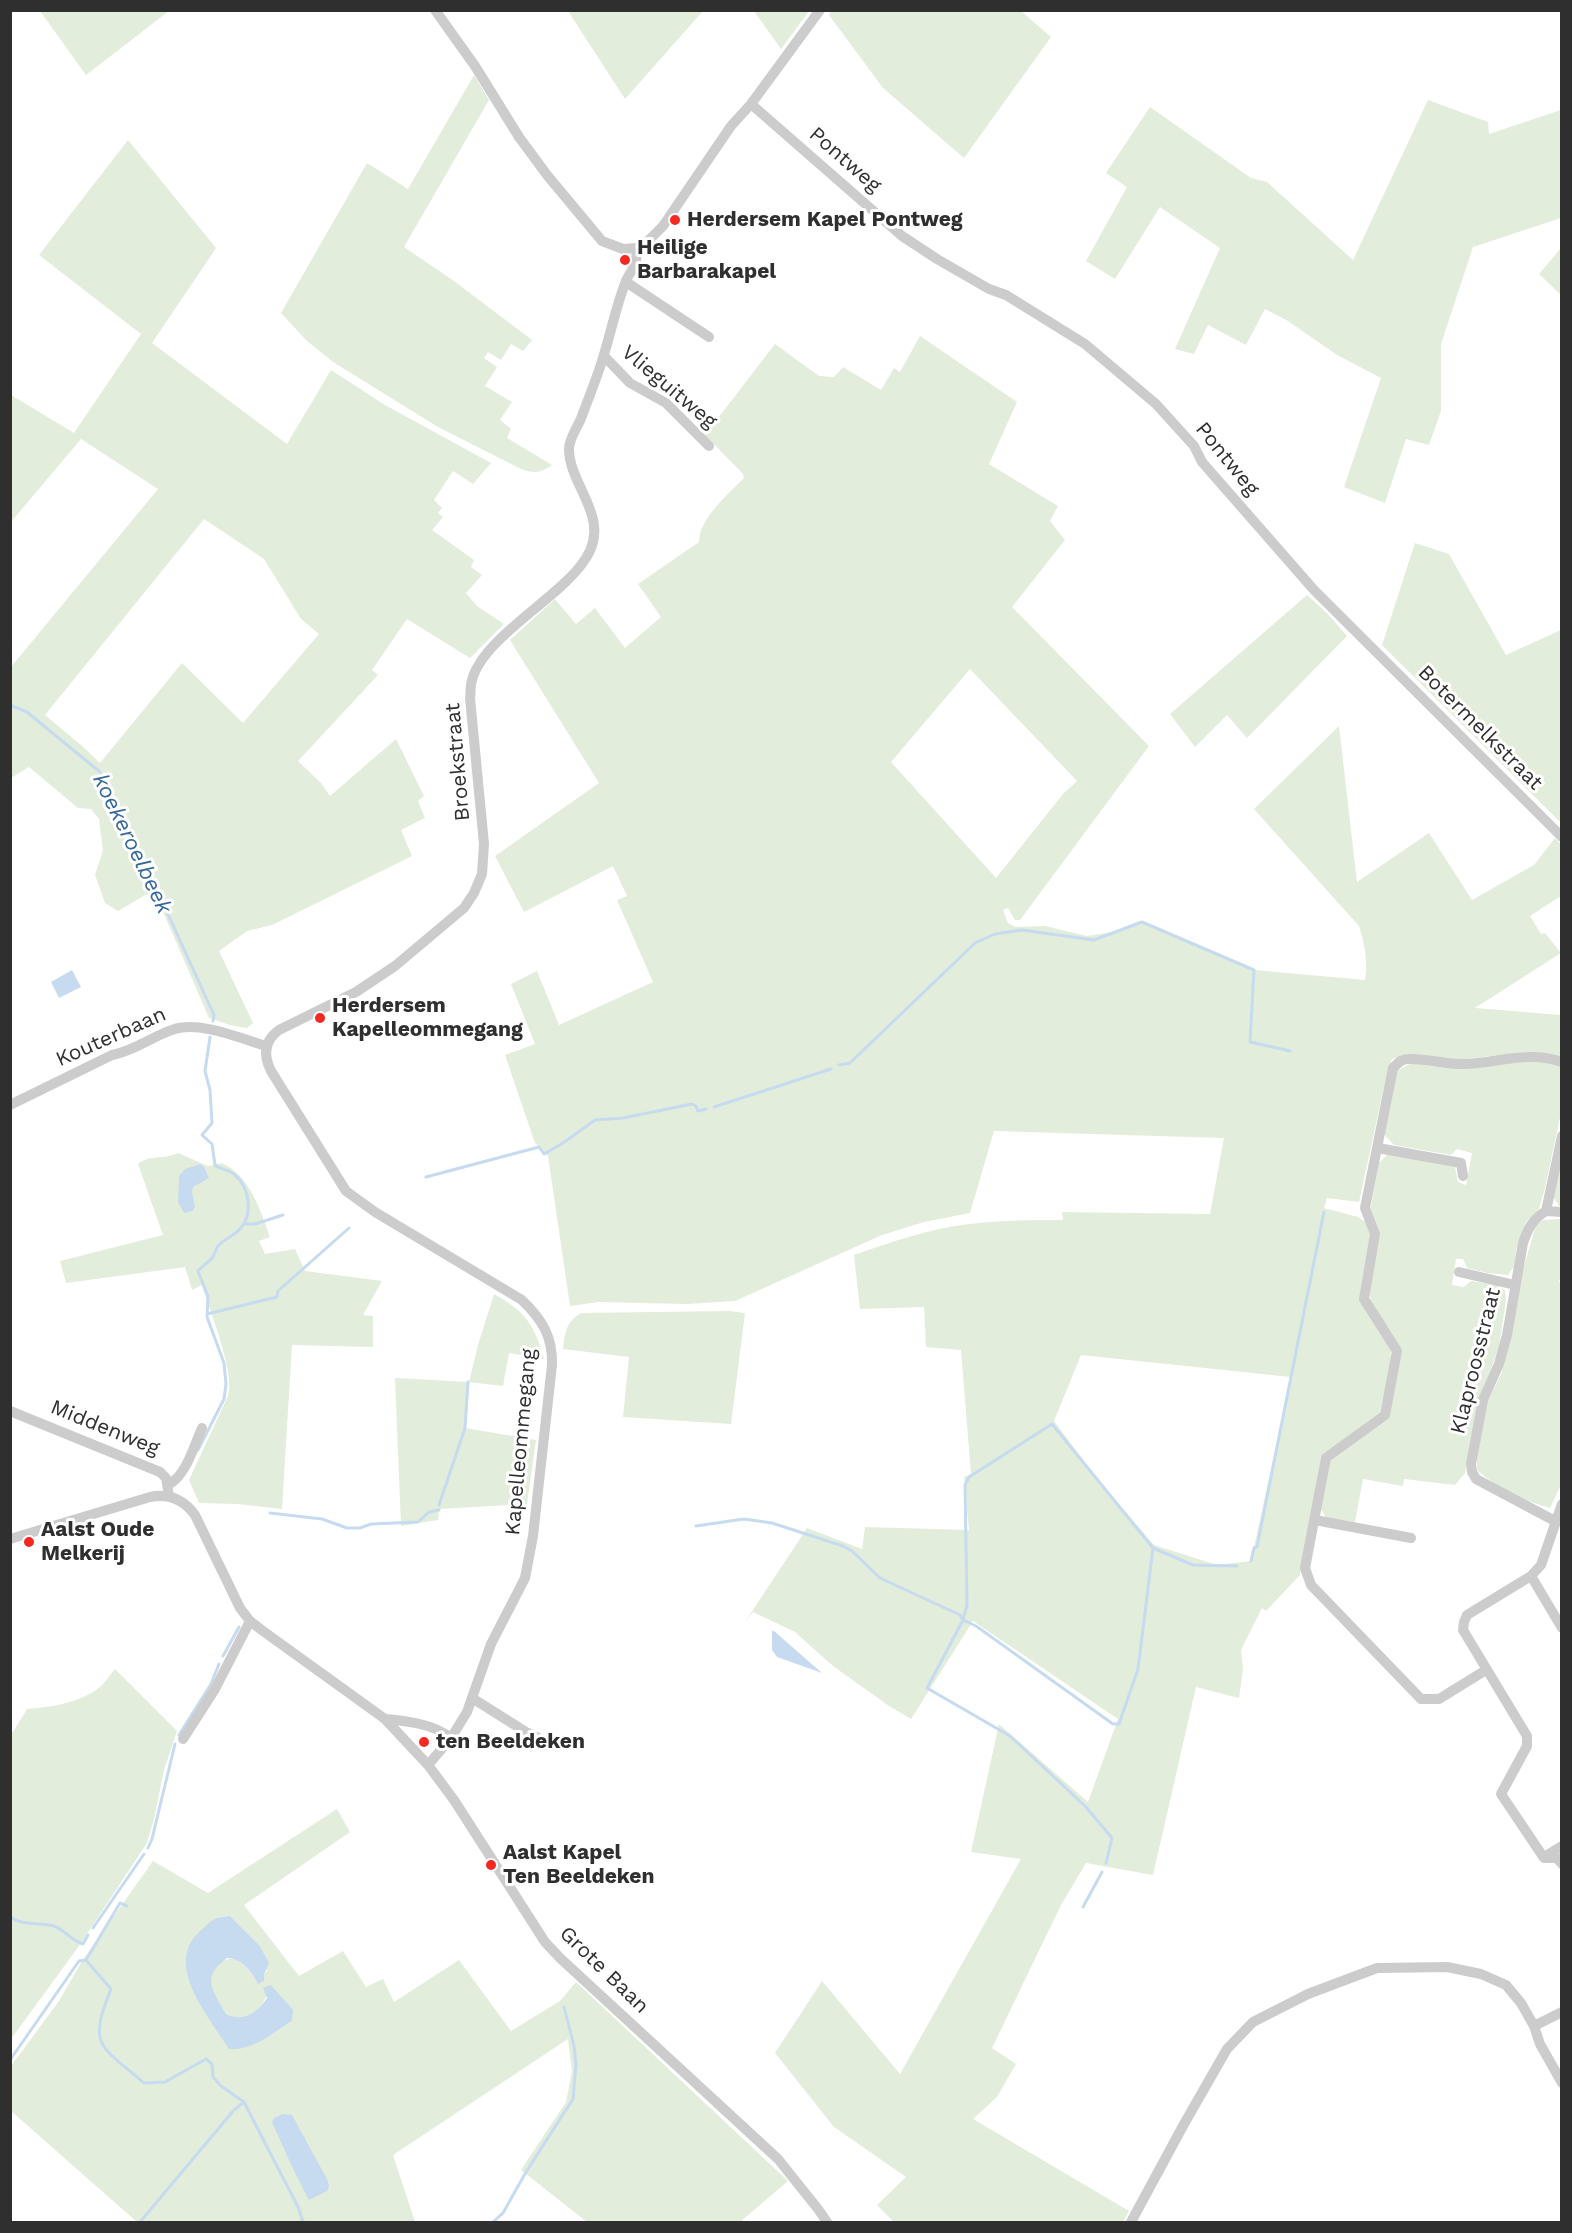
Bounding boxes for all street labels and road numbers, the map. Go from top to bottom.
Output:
street label: Pontweg [804,122,886,198]
street label: Vlieguitweg [616,340,722,434]
street label: Pontweg [1190,417,1264,501]
street label: Botermelkstraat [1412,660,1548,796]
street label: Broekstraat [440,702,476,822]
street label: Kouterbaan [52,1002,170,1072]
street label: Klaproosstraat [1446,1285,1506,1437]
street label: Kapelleommegang [500,1347,542,1537]
street label: Middenweg [47,1395,163,1461]
street label: Grote Baan [554,1921,654,2019]

